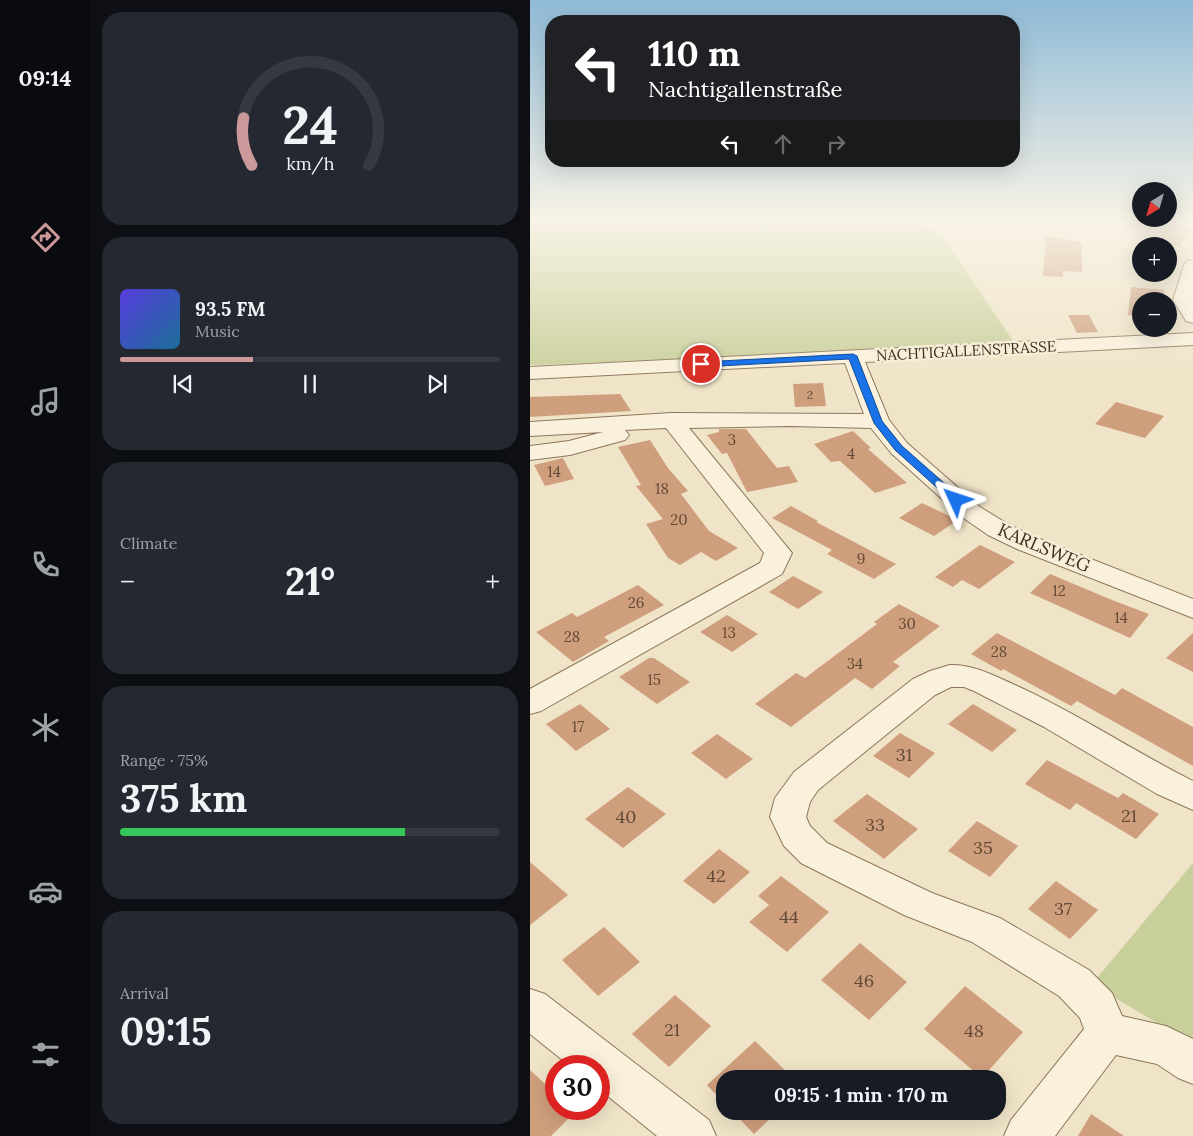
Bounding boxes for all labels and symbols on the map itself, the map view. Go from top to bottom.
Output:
north arrow [1132,182,1178,228]
street label: NACHTIGALLENSTRASSE [875,336,1057,365]
pin [680,343,722,385]
house number: 2 [807,387,813,402]
house number: 3 [728,430,736,449]
house number: 4 [847,444,855,463]
house number: 14 [547,462,561,481]
position arrow [929,473,981,525]
house number: 18 [655,479,669,498]
house number: 20 [670,510,688,529]
street label: KARLSWEG [994,518,1094,577]
house number: 9 [857,549,865,568]
house number: 12 [1052,581,1066,600]
house number: 26 [628,593,644,612]
house number: 14 [1114,608,1128,627]
house number: 30 [898,614,916,633]
house number: 13 [722,623,736,642]
house number: 28 [564,627,580,646]
house number: 28 [991,642,1007,661]
house number: 34 [847,654,863,673]
house number: 15 [647,670,661,689]
house number: 17 [572,717,584,736]
house number: 31 [896,743,912,766]
house number: 21 [1121,804,1137,827]
house number: 40 [616,805,636,828]
house number: 33 [865,813,885,836]
house number: 35 [973,836,993,859]
house number: 42 [706,864,726,887]
house number: 37 [1054,897,1072,920]
house number: 44 [779,905,799,928]
house number: 46 [854,969,874,992]
house number: 21 [664,1018,680,1041]
house number: 48 [964,1019,984,1042]
speed limit sign: 30 [545,1055,610,1120]

